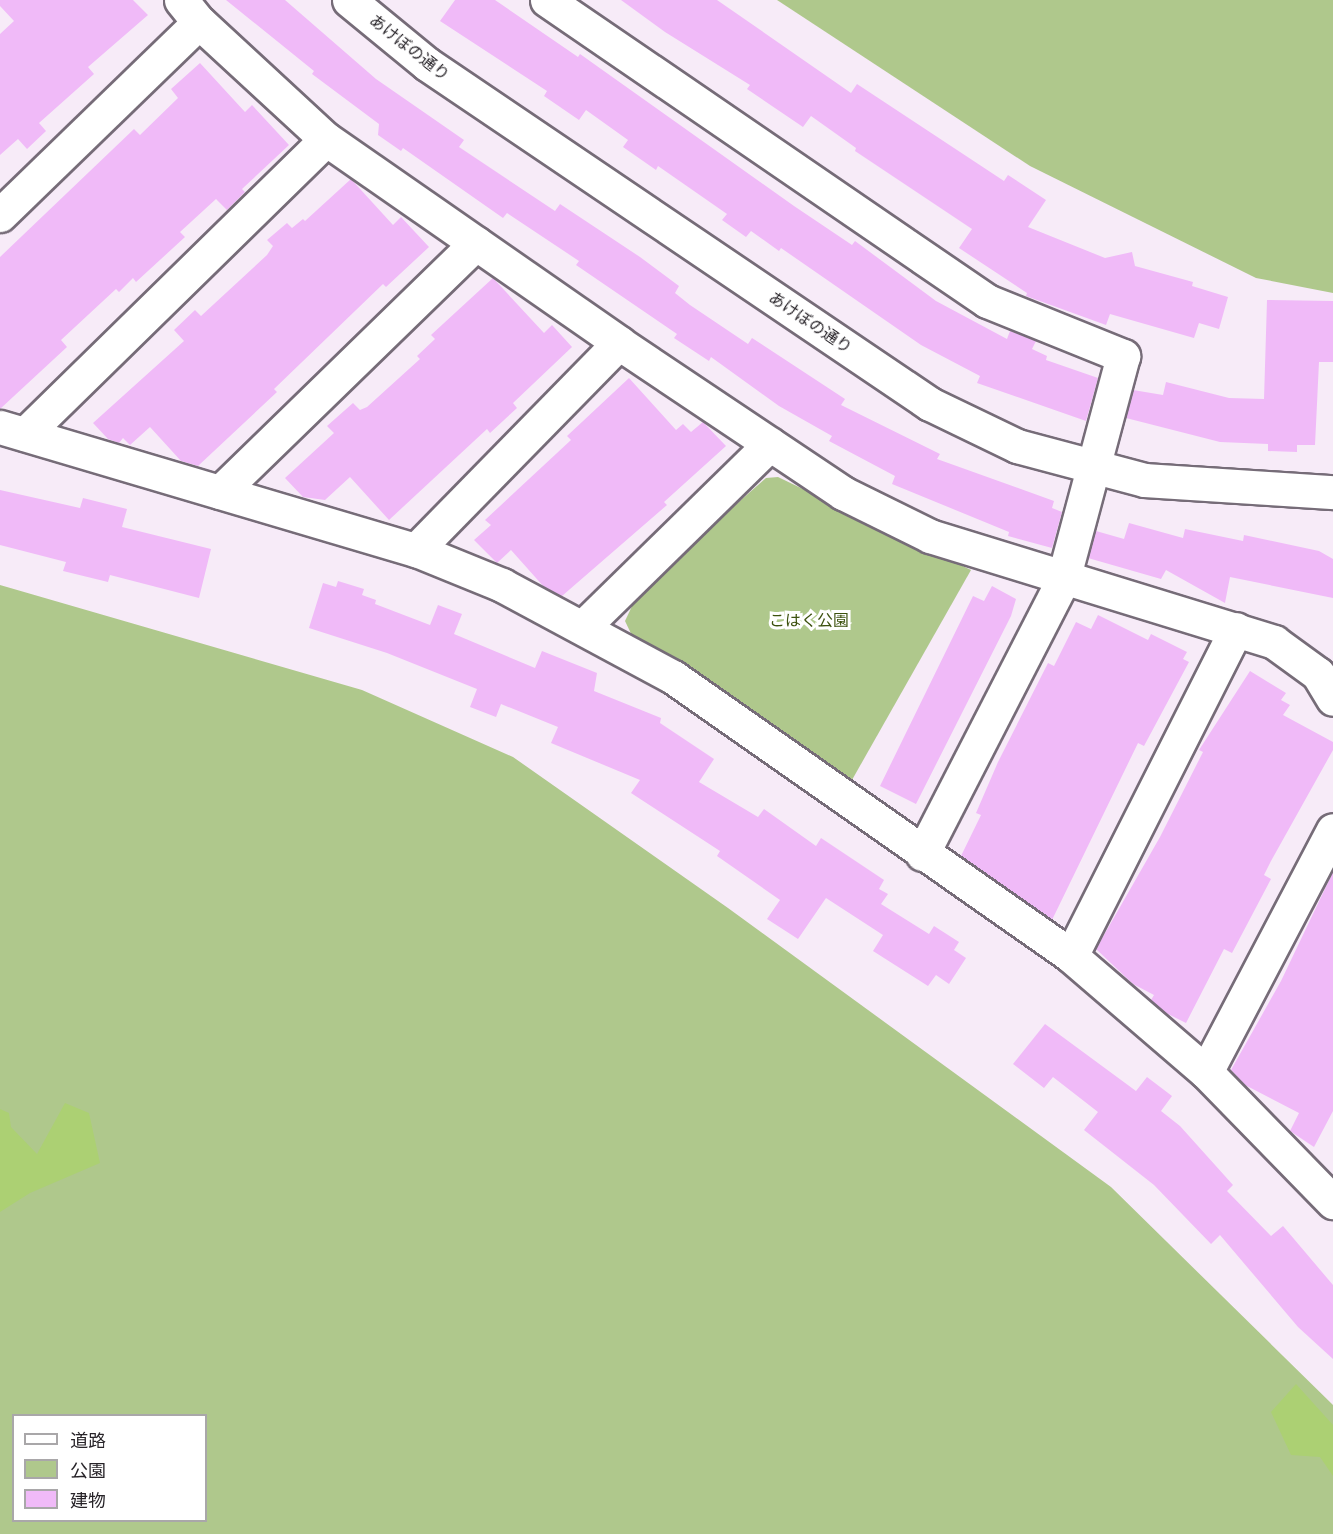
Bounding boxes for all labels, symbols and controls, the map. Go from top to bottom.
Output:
street label: あけぼの通り [365,11,453,85]
street label: あけぼの通り [765,288,855,358]
park label: こはく公園 [769,611,849,631]
legend [12,1414,207,1522]
text: 道路 [70,1430,106,1451]
text: 公園 [70,1460,106,1481]
text: 建物 [70,1490,106,1511]

